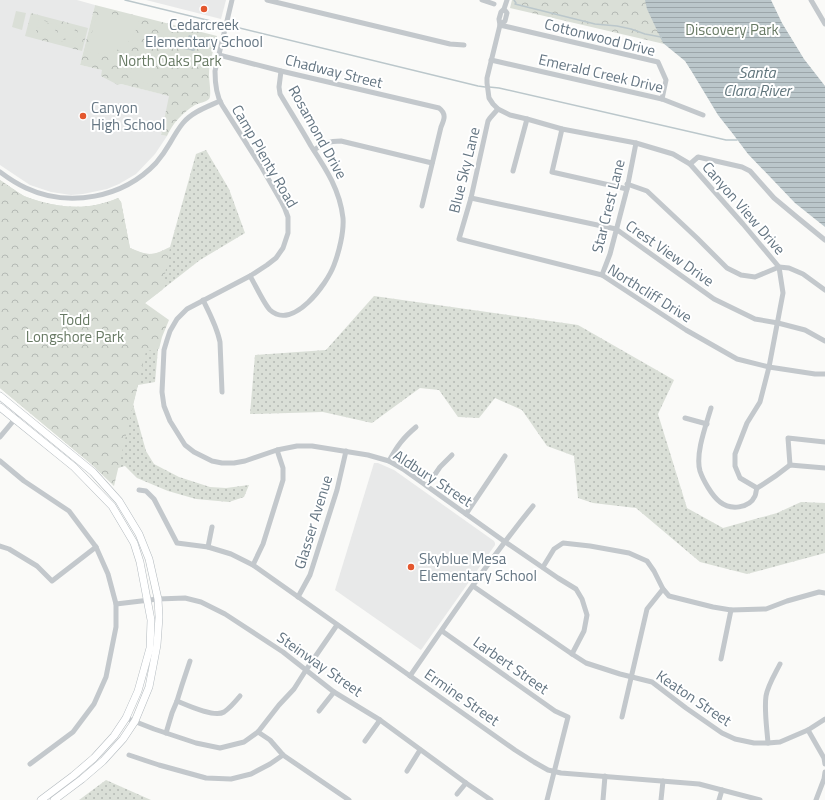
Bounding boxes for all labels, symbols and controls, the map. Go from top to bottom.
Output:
marker: Cedarcreek Elementary School [199,4,209,14]
street label: Cottonwood Drive [542,12,658,62]
place label: Cedarcreek Elementary School [145,13,263,53]
park label: Discovery Park [685,18,779,41]
street label: Emerald Creek Drive [536,47,666,99]
street label: Chadway Street [283,48,386,94]
park label: North Oaks Park [118,49,222,72]
water label: Santa Clara River [723,60,793,102]
street label: Rosamond Drive [283,81,353,183]
place label: Canyon High School [91,96,166,136]
street label: Camp Plenty Road [226,100,304,212]
marker: Canyon High School [78,111,88,121]
street label: Blue Sky Lane [442,125,486,215]
street label: Canyon View Drive [697,156,791,260]
street label: Star Crest Lane [585,157,631,255]
street label: Crest View Drive [621,214,719,292]
street label: Northcliff Drive [603,258,697,328]
park label: Todd Longshore Park [26,308,124,348]
street label: Aldbury Street [389,444,478,513]
street label: Glasser Avenue [288,472,338,572]
place label: Skyblue Mesa Elementary School [419,547,537,587]
marker: Skyblue Mesa Elementary School [406,562,416,572]
street label: Steinway Street [272,626,368,703]
street label: Larbert Street [468,630,554,700]
street label: Ermine Street [420,663,505,732]
street label: Keaton Street [652,664,737,732]

